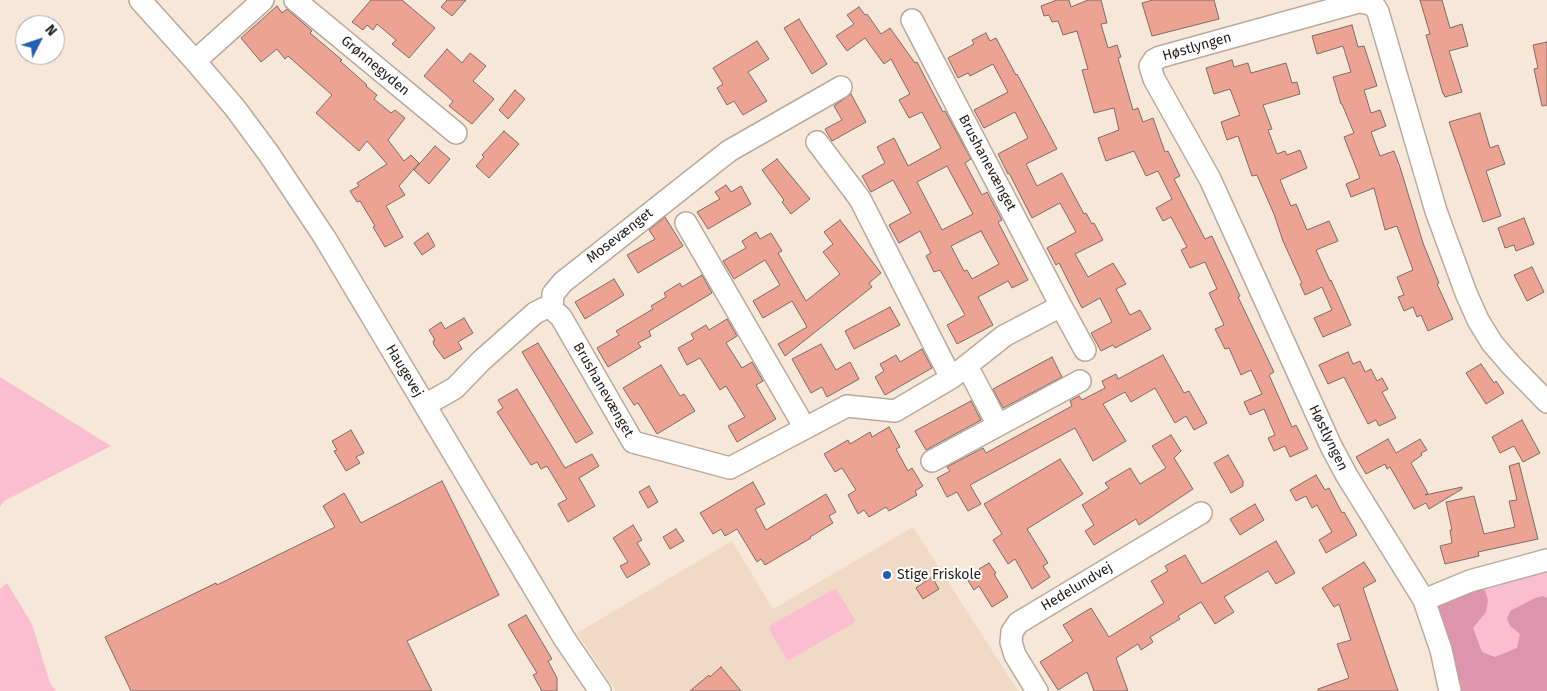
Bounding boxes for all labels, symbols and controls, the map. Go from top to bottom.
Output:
north arrow [15,15,65,65]
text: N [41,21,60,40]
street label: Høstlyngen [1161,29,1233,65]
street label: Grønnegyden [337,32,413,100]
street label: Brushanevænget [955,112,1019,214]
street label: Mosevænget [583,205,657,267]
street label: Brushanevænget [569,340,637,440]
street label: Haugevej [382,342,426,400]
street label: Høstlyngen [1305,402,1351,474]
street label: Hedelundvej [1038,559,1116,615]
place label: Stige Friskole [897,567,981,583]
marker: Stige Friskole [881,569,893,581]

